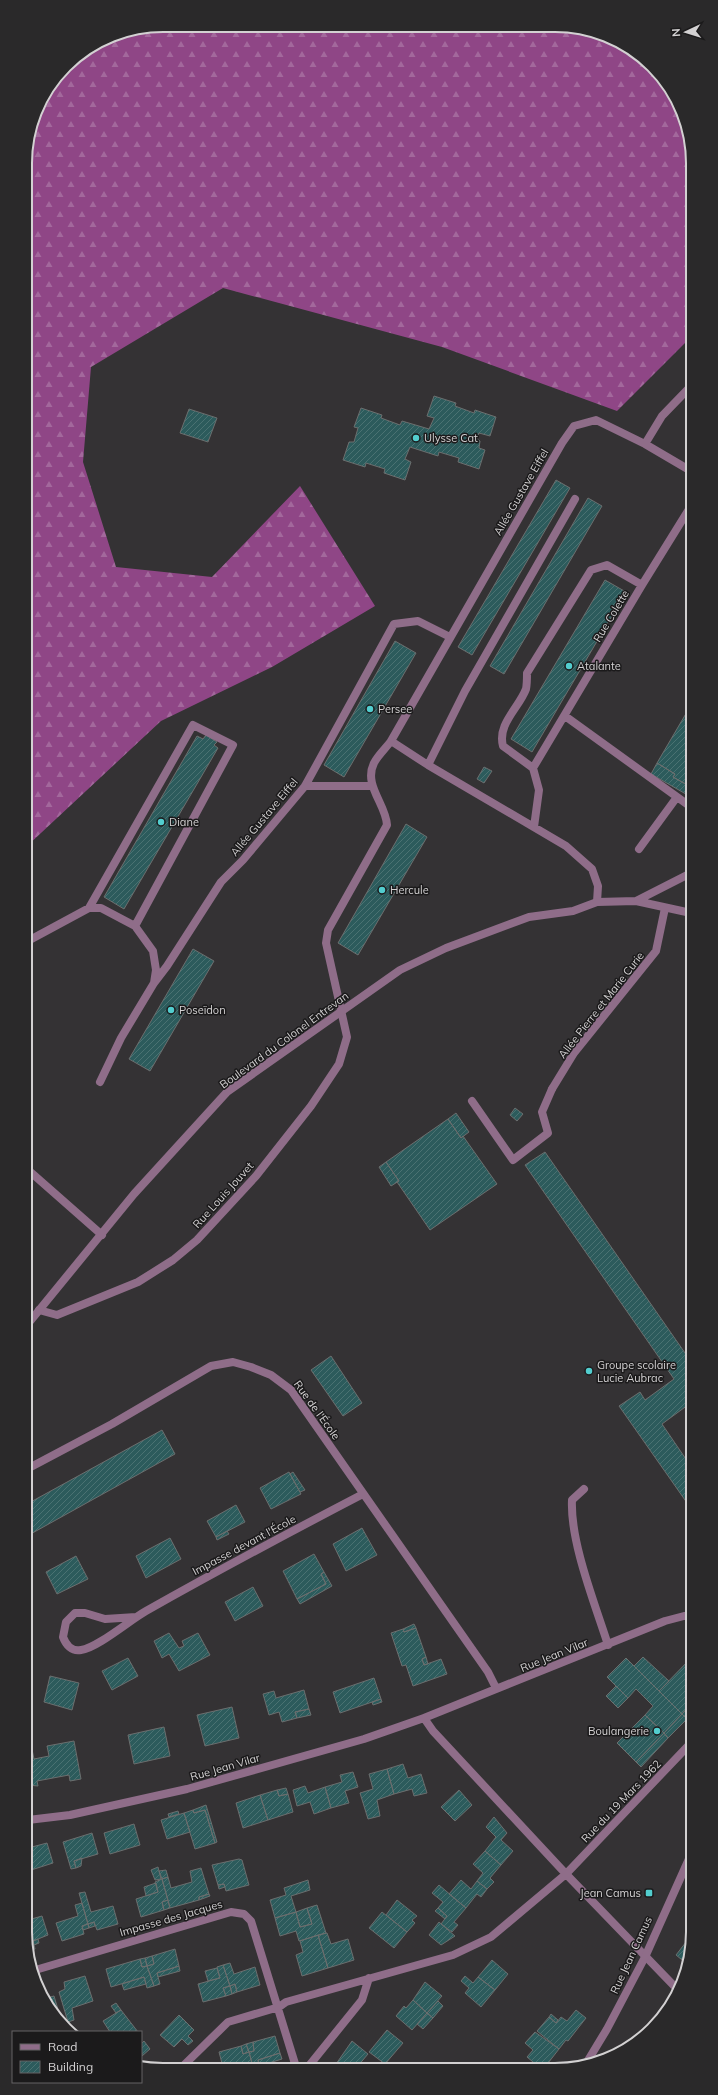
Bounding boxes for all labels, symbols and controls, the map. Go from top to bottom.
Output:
north arrow [666,12,706,52]
text: N [669,28,683,37]
place label: Ulysse Cat [424,431,478,445]
marker: Ulysse Cat [411,433,421,443]
street label: Allée Gustave Eiffel [490,446,552,538]
street label: Rue Colette [590,587,632,645]
place label: Atalante [577,659,621,673]
marker: Atalante [564,661,574,671]
place label: Persee [378,702,412,716]
marker: Persee [365,704,375,714]
street label: Allée Gustave Eiffel [227,775,301,859]
place label: Diane [169,815,199,829]
marker: Diane [156,817,166,827]
place label: Hercule [390,883,429,897]
marker: Hercule [377,885,387,895]
street label: Allée Pierre et Marie Curie [555,949,647,1061]
street label: Boulevard du Colonel Entrevan [217,989,351,1091]
place label: Poseïdon [179,1003,226,1017]
marker: Poseïdon [166,1005,176,1015]
street label: Rue Louis Jouvet [190,1159,256,1231]
place label: Groupe scolaire Lucie Aubrac [597,1358,676,1385]
marker: Groupe scolaire Lucie Aubrac [584,1366,594,1376]
street label: Rue de l'École [291,1378,343,1442]
street label: Impasse devant l'École [190,1512,298,1578]
street label: Rue Jean Vilar [518,1635,590,1675]
place label: Boulangerie [588,1724,649,1738]
marker: Boulangerie [652,1726,662,1736]
street label: Rue Jean Vilar [189,1750,261,1784]
street label: Rue du 19 Mars 1962 [578,1757,664,1845]
place label: Jean Camus [580,1886,641,1900]
marker: Jean Camus [644,1888,654,1898]
street label: Impasse des Jacques [118,1897,224,1939]
street label: Rue Jean Camus [607,1914,655,1996]
legend [12,2031,142,2083]
text: Road [48,2039,77,2054]
text: Building [48,2059,93,2074]

